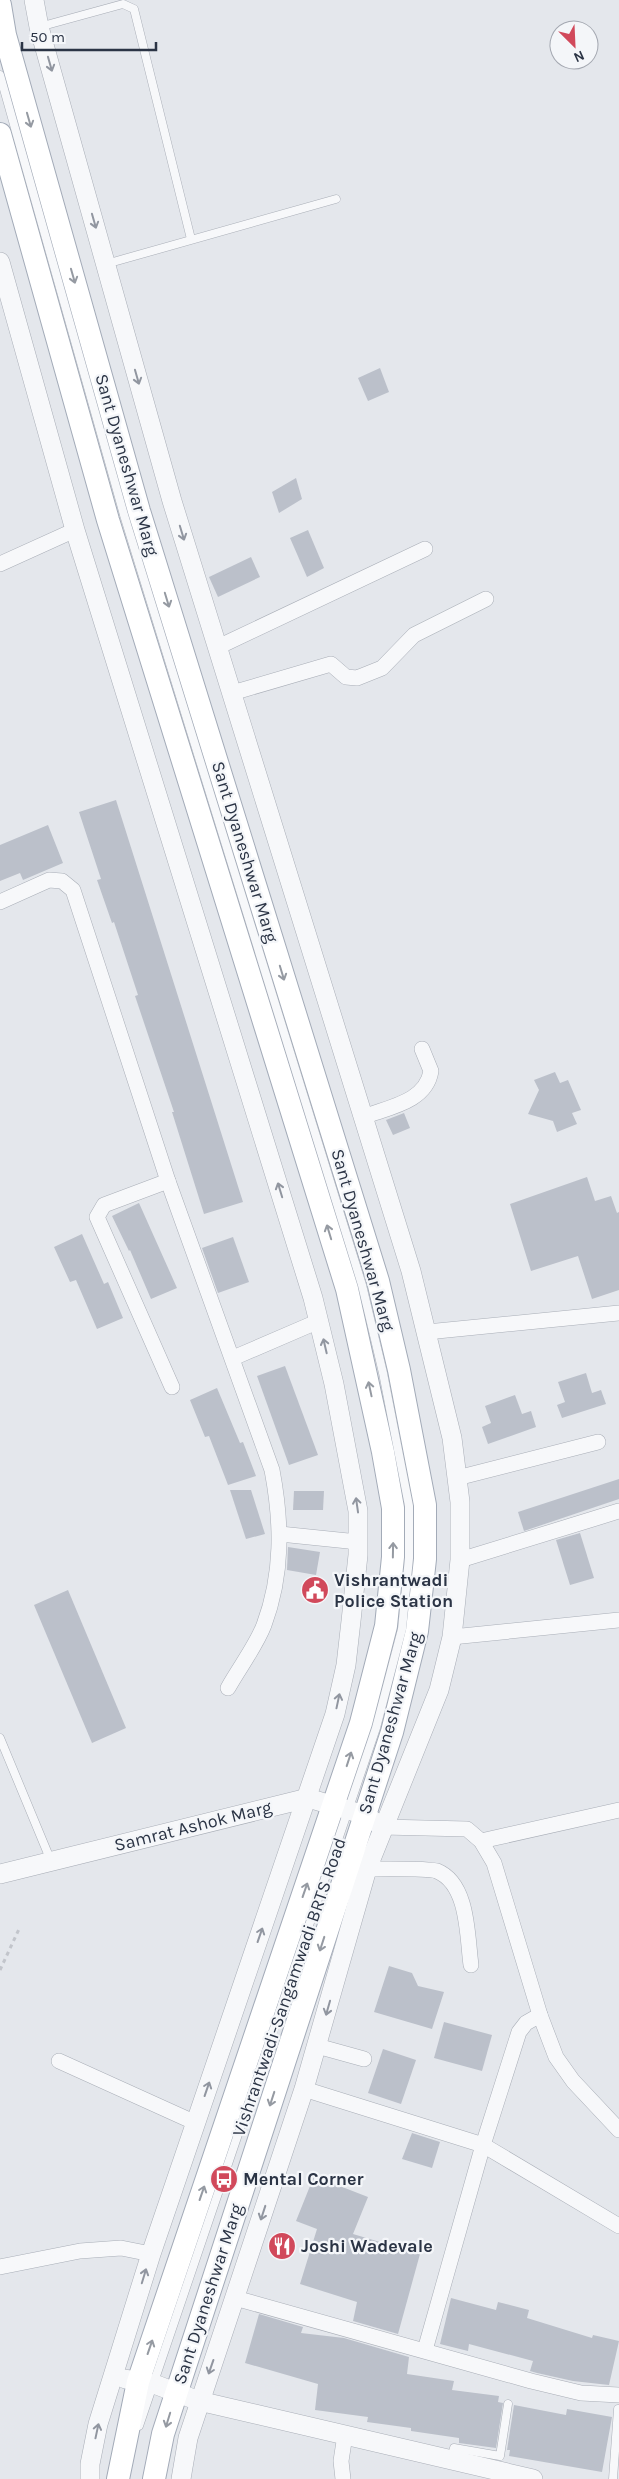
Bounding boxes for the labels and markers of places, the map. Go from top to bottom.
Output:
place label: Vishrantwadi Police Station [334,1569,453,1612]
public building icon: Vishrantwadi Police Station [300,1575,330,1605]
bus stop icon: Mental Corner [209,2164,239,2194]
place label: Mental Corner [243,2168,364,2190]
restaurant icon: Joshi Wadevale [267,2231,297,2261]
place label: Joshi Wadevale [301,2235,433,2257]

